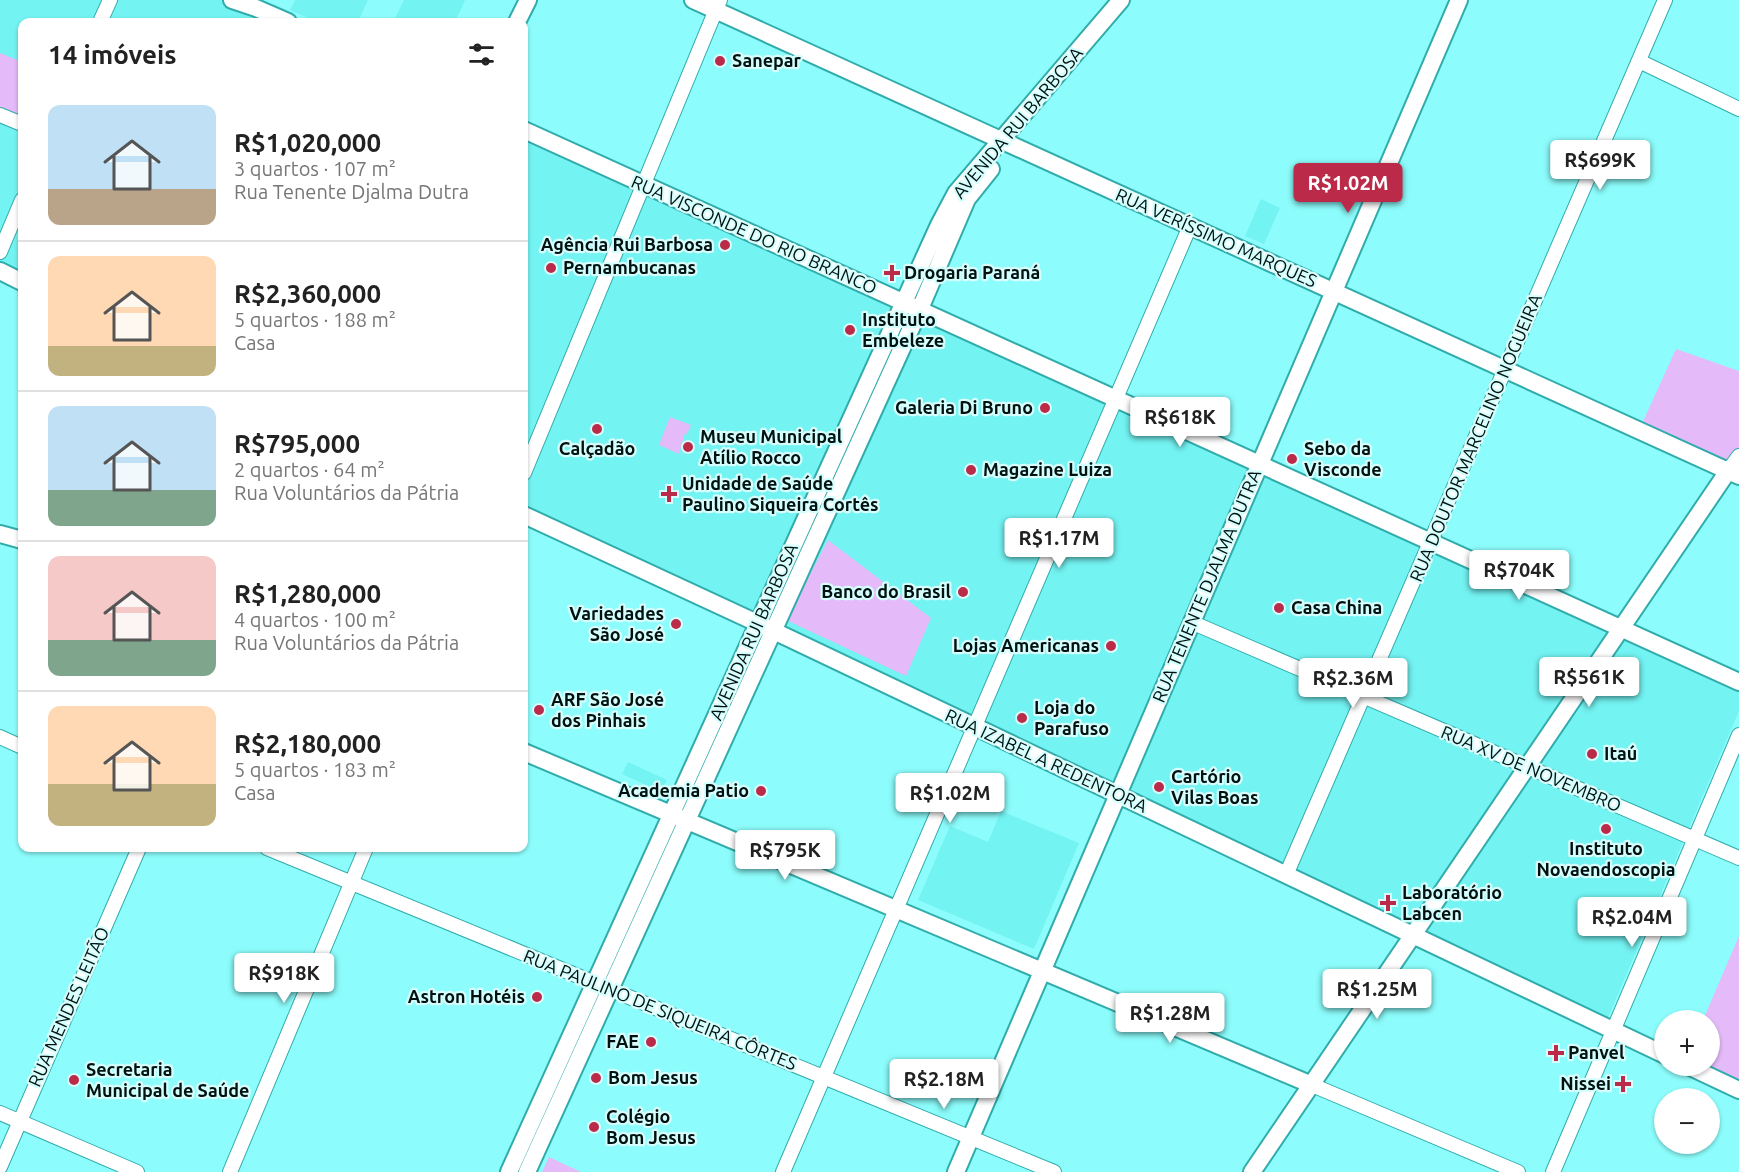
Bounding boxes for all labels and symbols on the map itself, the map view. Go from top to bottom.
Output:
street label: AVENIDA RUI BARBOSA [948,42,1087,202]
place label: Sanepar [732,50,802,70]
marker: Sanepar [713,54,727,68]
pin: R$699K [1551,140,1649,191]
pin: R$1.02M [1293,163,1403,214]
street label: RUA VISCONDE DO RIO BRANCO [629,171,880,297]
street label: RUA VERÍSSIMO MARQUES [1112,183,1321,291]
place label: Agência Rui Barbosa [541,234,713,254]
marker: Agência Rui Barbosa [718,238,732,252]
place label: Pernambucanas [563,257,696,277]
marker: Pernambucanas [544,261,558,275]
place label: Drogaria Paraná [904,262,1040,282]
marker: Drogaria Paraná [885,266,899,280]
street label: RUA DOUTOR MARCELINO NOGUEIRA [1405,290,1545,585]
place label: Instituto Embeleze [862,309,944,350]
marker: Instituto Embeleze [843,323,857,337]
place label: Galeria Di Bruno [895,397,1033,417]
pin: R$618K [1131,397,1229,448]
marker: Galeria Di Bruno [1038,401,1052,415]
marker: Calçadão [590,422,604,436]
place label: Museu Municipal Atílio Rocco [700,426,843,467]
place label: Calçadão [559,438,635,459]
place label: Sebo da Visconde [1304,438,1382,479]
marker: Museu Municipal Atílio Rocco [681,440,695,454]
marker: Sebo da Visconde [1285,452,1299,466]
place label: Magazine Luiza [983,459,1112,479]
marker: Magazine Luiza [964,463,978,477]
street label: RUA TENENTE DJALMA DUTRA [1148,466,1265,705]
place label: Unidade de Saúde Paulino Siqueira Cortês [682,473,879,514]
marker: Unidade de Saúde Paulino Siqueira Cortês [660,485,678,503]
pin: R$1.17M [1004,518,1114,569]
street label: AVENIDA RUI BARBOSA [705,540,801,723]
pin: R$704K [1470,550,1568,601]
place label: Banco do Brasil [821,581,952,601]
marker: Banco do Brasil [956,585,970,599]
place label: Casa China [1291,597,1382,617]
marker: Casa China [1272,601,1286,615]
place label: Variedades São José [569,603,664,644]
marker: Variedades São José [669,617,683,631]
place label: Lojas Americanas [953,635,1099,655]
marker: Lojas Americanas [1104,639,1118,653]
pin: R$561K [1540,657,1638,708]
pin: R$2.36M [1298,658,1408,709]
place label: ARF São José dos Pinhais [551,689,664,730]
place label: Loja do Parafuso [1034,697,1109,738]
marker: ARF São José dos Pinhais [532,703,546,717]
street label: RUA IZABEL A REDENTORA [942,704,1151,816]
marker: Loja do Parafuso [1015,711,1029,725]
street label: RUA XV DE NOVEMBRO [1438,721,1624,815]
place label: Itaú [1604,743,1637,763]
marker: Itaú [1585,747,1599,761]
place label: Cartório Vilas Boas [1171,766,1258,807]
pin: R$1.02M [895,773,1005,824]
place label: Academia Patio [618,780,749,800]
marker: Cartório Vilas Boas [1152,780,1166,794]
marker: Academia Patio [754,784,768,798]
marker: Instituto Novaendoscopia [1599,822,1613,836]
pin: R$795K [736,830,834,881]
place label: Instituto Novaendoscopia [1536,838,1676,879]
place label: Laboratório Labcen [1402,882,1502,923]
marker: Laboratório Labcen [1379,894,1397,912]
pin: R$2.04M [1577,897,1687,948]
street label: RUA MENDES LEITÃO [23,923,112,1090]
street label: RUA PAULINO DE SIQUEIRA CÔRTES [520,945,800,1074]
pin: R$918K [235,953,333,1004]
pin: R$1.25M [1322,969,1432,1020]
place label: Astron Hotéis [408,986,525,1006]
marker: Astron Hotéis [530,990,544,1004]
pin: R$1.28M [1115,993,1225,1044]
place label: FAE [606,1031,639,1051]
marker: FAE [644,1035,658,1049]
place label: Panvel [1568,1042,1625,1062]
marker: Panvel [1549,1046,1563,1060]
place label: Secretaria Municipal de Saúde [86,1059,249,1100]
pin: R$2.18M [889,1059,999,1110]
place label: Bom Jesus [608,1067,698,1087]
marker: Bom Jesus [589,1071,603,1085]
marker: Secretaria Municipal de Saúde [67,1073,81,1087]
place label: Nissei [1560,1073,1611,1093]
marker: Nissei [1616,1077,1630,1091]
place label: Colégio Bom Jesus [606,1106,696,1147]
marker: Colégio Bom Jesus [587,1120,601,1134]

